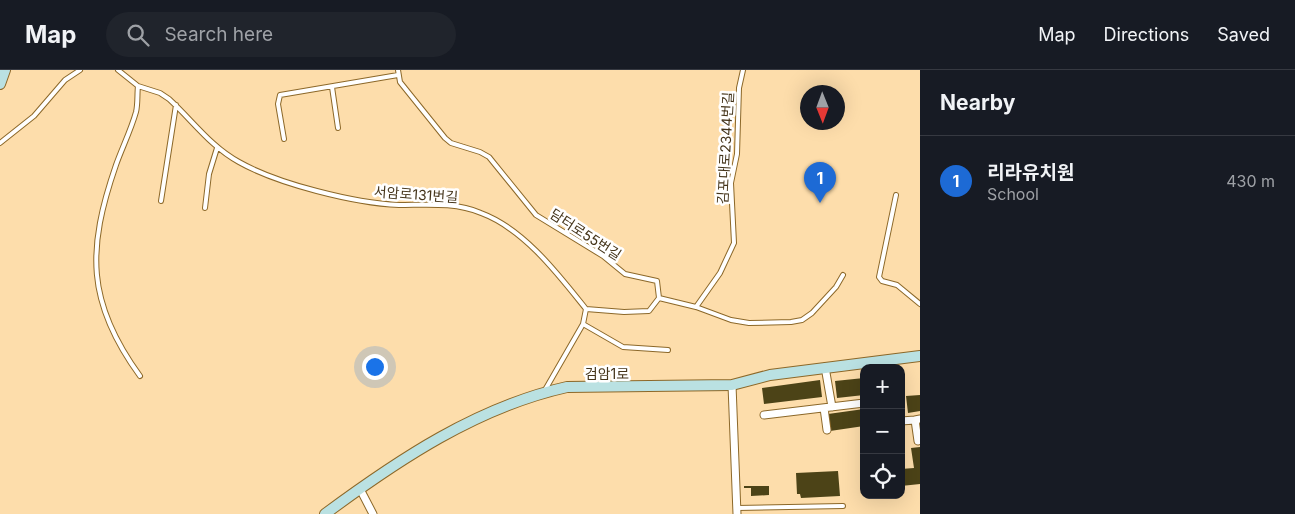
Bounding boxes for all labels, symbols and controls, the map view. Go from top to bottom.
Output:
search box [106,12,456,57]
text: Map [25,20,76,49]
icon: search [124,21,152,49]
text: Search here [164,23,273,46]
text: Map [1038,24,1076,45]
text: Directions [1104,24,1189,45]
text: Saved [1217,24,1270,45]
north arrow [800,85,845,130]
text: Nearby [940,90,1015,115]
street label: 김포대로2344번길 [714,91,736,205]
text: 리라유치원 [987,161,1074,184]
pin: 1 [804,162,836,203]
text: 1 [953,171,959,191]
text: 430 m [1226,171,1275,191]
street label: 서암로131번길 [373,183,459,205]
text: School [987,184,1039,204]
street label: 담터로55번길 [547,205,625,263]
your location [362,354,388,380]
map controls [860,364,905,499]
button: + [860,364,905,409]
street label: 검암1로 [585,365,629,382]
button: − [860,409,905,454]
button: locate [860,454,905,499]

